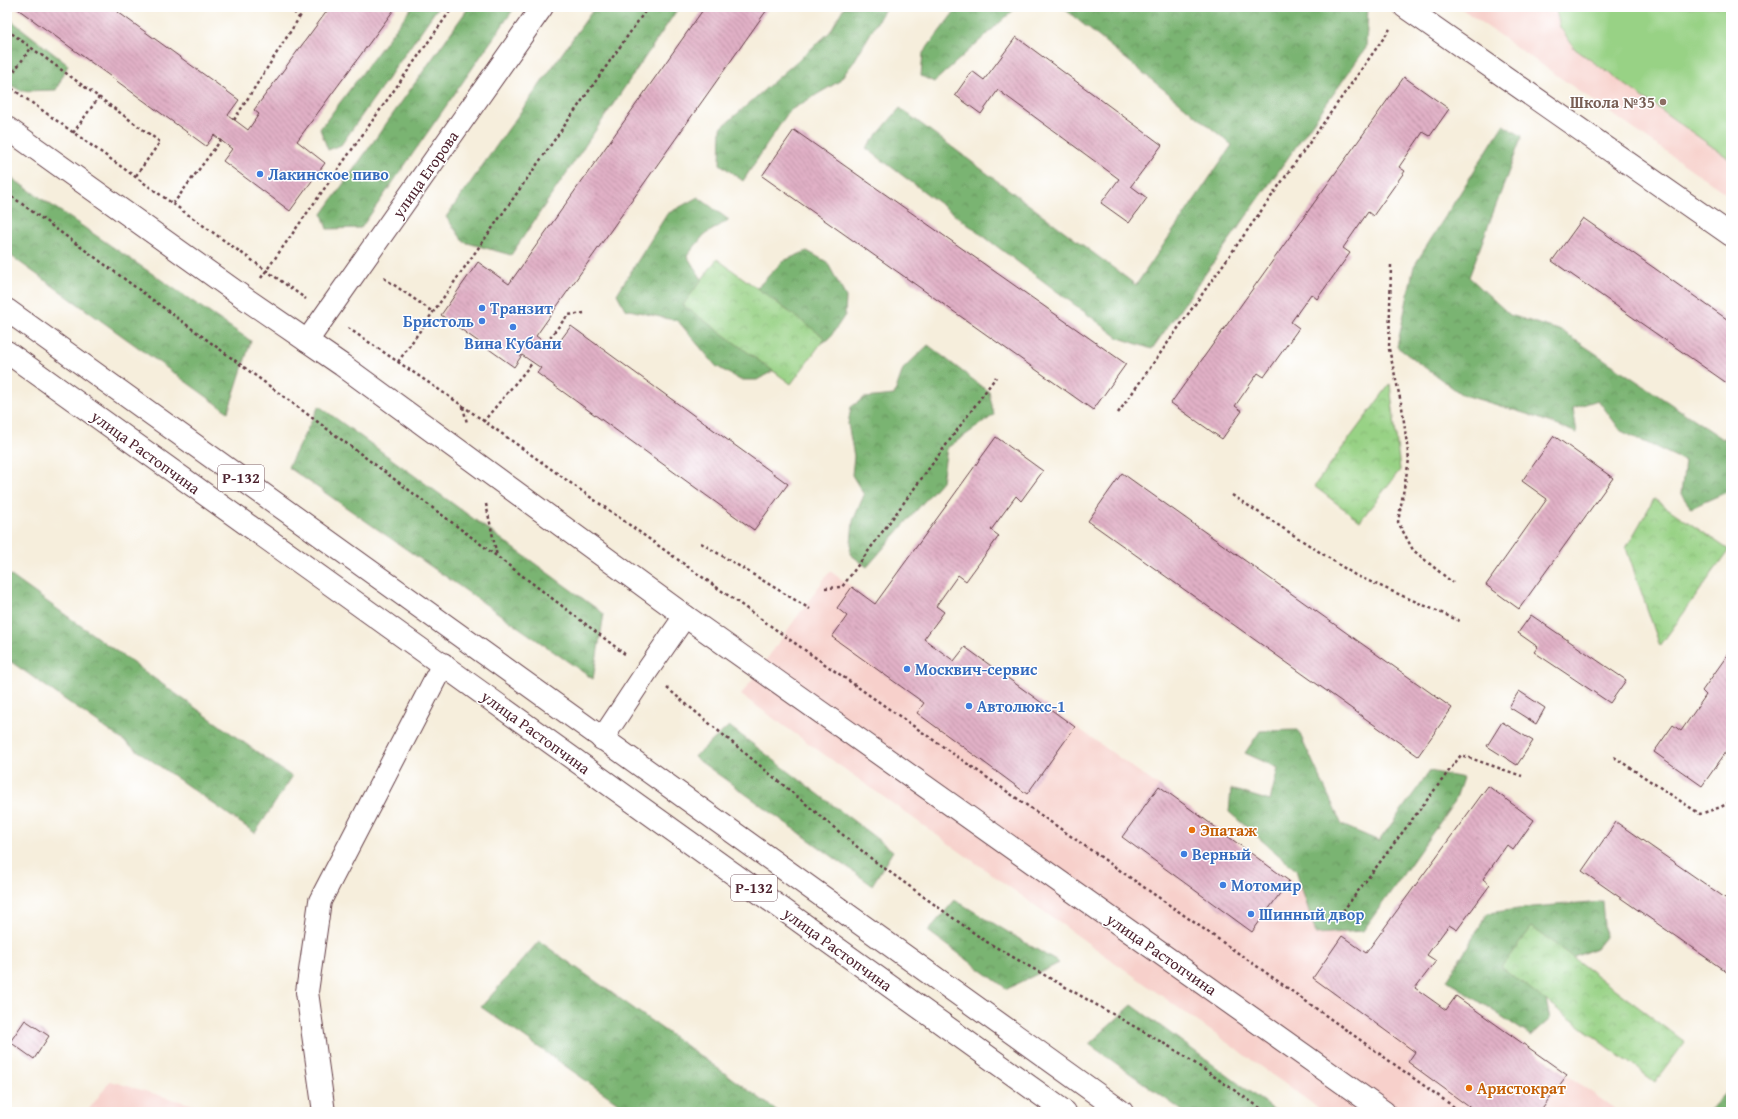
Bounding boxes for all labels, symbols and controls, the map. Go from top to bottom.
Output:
place label: Школа №35 [1570,90,1655,114]
marker: Школа №35 [1658,97,1668,107]
street label: улица Егорова [385,125,464,223]
place label: Лакинское пиво [268,162,389,186]
marker: Лакинское пиво [255,169,265,179]
place label: Транзит [490,296,553,320]
marker: Транзит [477,303,487,313]
place label: Бристоль [403,309,474,333]
marker: Бристоль [477,316,487,326]
marker: Вина Кубани [508,322,518,332]
place label: Вина Кубани [464,331,562,355]
street label: улица Растопчина [86,404,206,500]
road number: Р-132 [218,465,264,491]
place label: Москвич-сервис [915,657,1038,681]
marker: Москвич-сервис [902,664,912,674]
street label: улица Растопчина [476,684,596,780]
place label: Автолюкс-1 [977,694,1065,718]
marker: Автолюкс-1 [964,701,974,711]
place label: Эпатаж [1200,818,1257,842]
marker: Эпатаж [1187,825,1197,835]
place label: Верный [1192,842,1251,866]
marker: Верный [1179,849,1189,859]
place label: Мотомир [1231,873,1301,897]
road number: Р-132 [731,875,777,901]
marker: Мотомир [1218,880,1228,890]
street label: улица Растопчина [778,901,898,997]
place label: Шинный двор [1259,902,1364,926]
street label: улица Растопчина [1101,906,1222,1001]
marker: Шинный двор [1246,909,1256,919]
place label: Аристократ [1477,1076,1566,1100]
marker: Аристократ [1464,1083,1474,1093]

